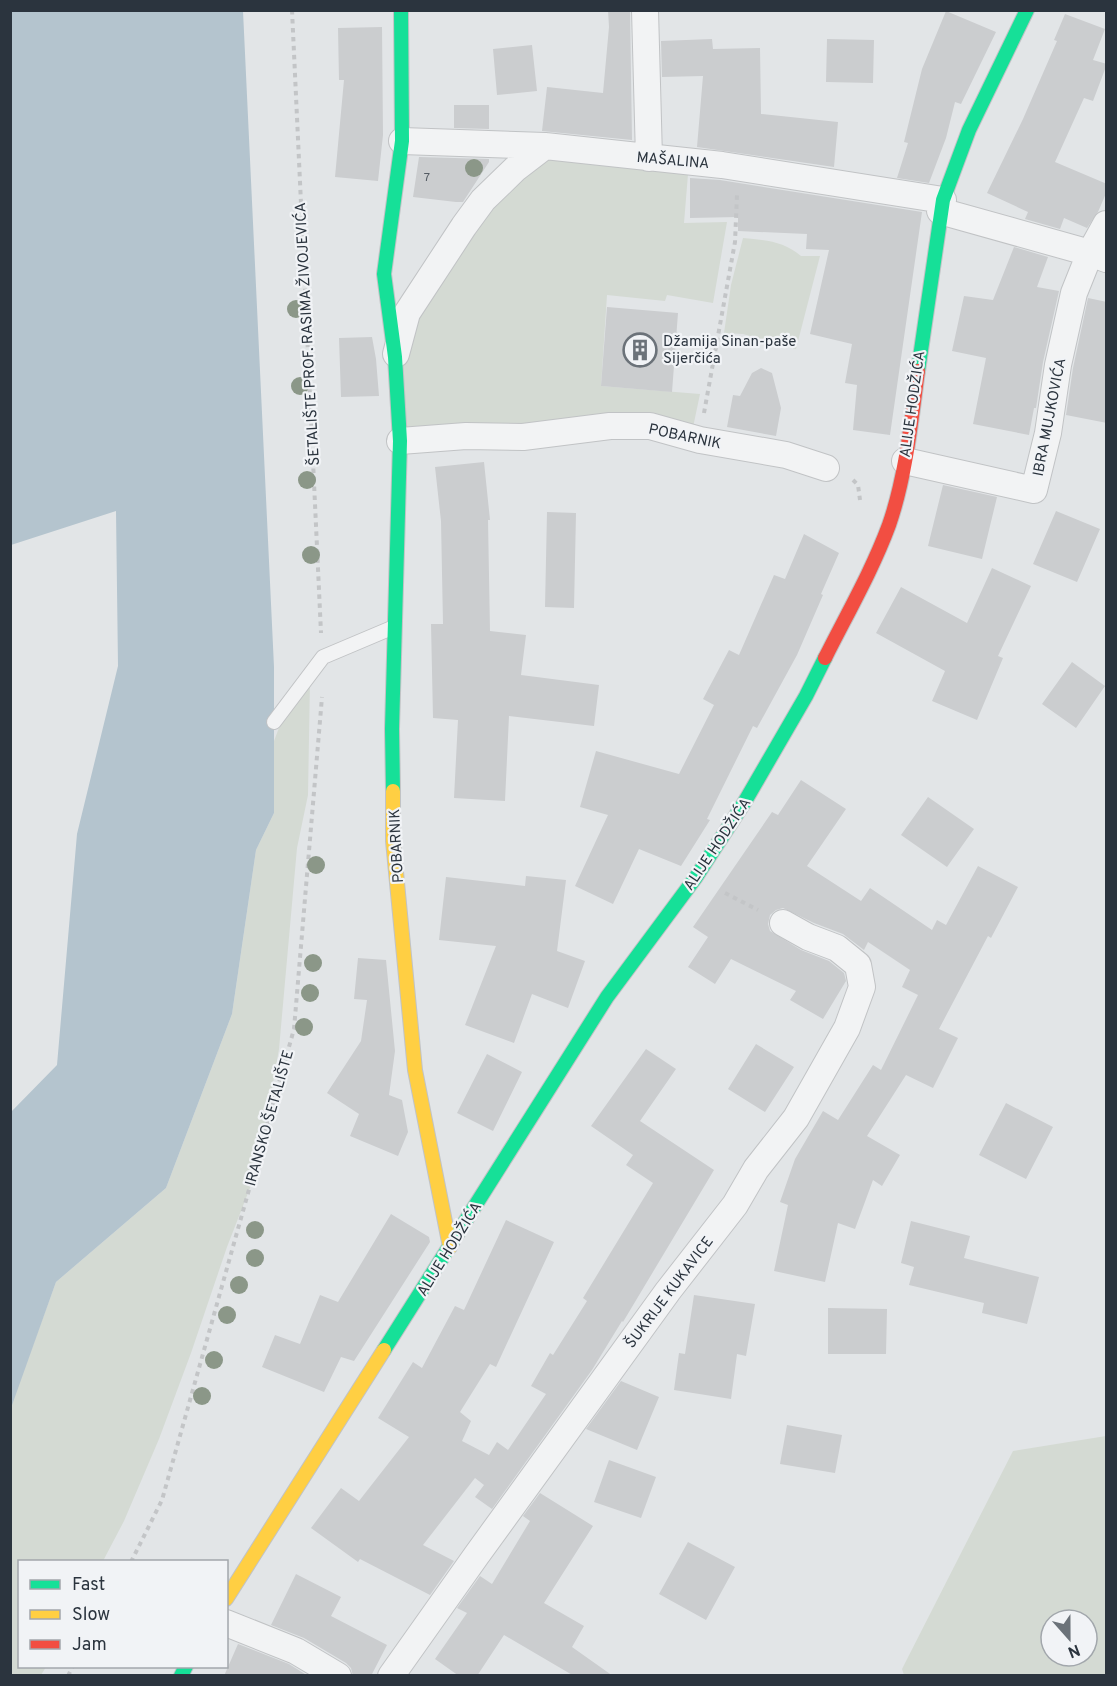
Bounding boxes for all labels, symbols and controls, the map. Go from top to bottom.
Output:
street label: MAŠALINA [636,147,710,174]
house number: 7 [424,170,430,186]
street label: ŠETALIŠTE PROF. RASIMA ŽIVOJEVIĆA [290,202,325,466]
building icon: Džamija Sinan-paše Sijerčića [622,332,658,368]
place label: Džamija Sinan-paše Sijerčića [663,333,796,369]
street label: ALIJE HODŽIĆA [895,349,930,459]
street label: IBRA MUJKOVIĆA [1028,356,1071,478]
street label: POBARNIK [646,420,723,454]
street label: ALIJE HODŽIĆA [679,794,756,895]
street label: POBARNIK [386,808,409,883]
street label: IRANSKO ŠETALIŠTE [240,1048,299,1189]
street label: ALIJE HODŽIĆA [412,1198,487,1301]
street label: ŠUKRIJE KUKAVICE [620,1232,718,1353]
legend [18,1560,228,1668]
text: Fast [72,1574,105,1597]
text: Slow [72,1604,110,1627]
north arrow [1039,1608,1099,1668]
text: Jam [72,1634,107,1657]
text: N [1065,1639,1083,1662]

